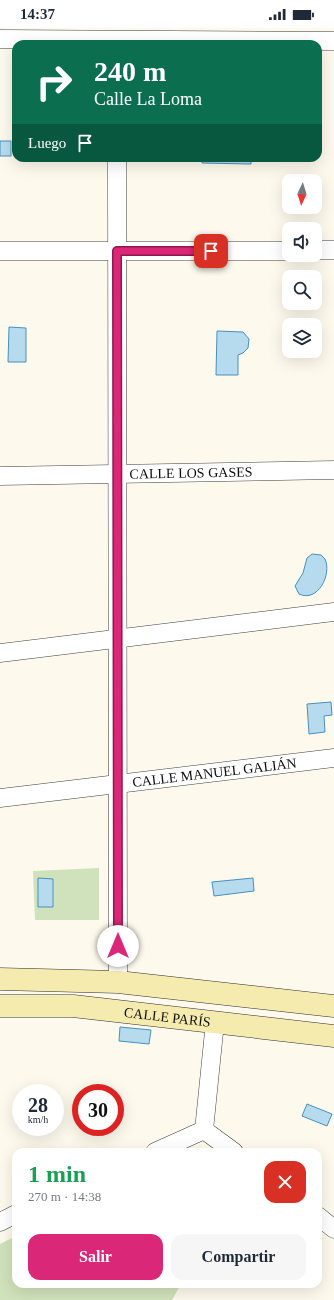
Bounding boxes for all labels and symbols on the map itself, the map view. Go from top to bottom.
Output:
north arrow [282,174,322,214]
pin [194,234,228,268]
street label: CALLE LOS GASES [129,464,253,481]
street label: CALLE MANUEL GALIÁN [131,755,297,790]
position arrow [97,925,139,967]
street label: CALLE PARÍS [123,1004,212,1029]
speed limit sign: 30 [72,1084,124,1136]

